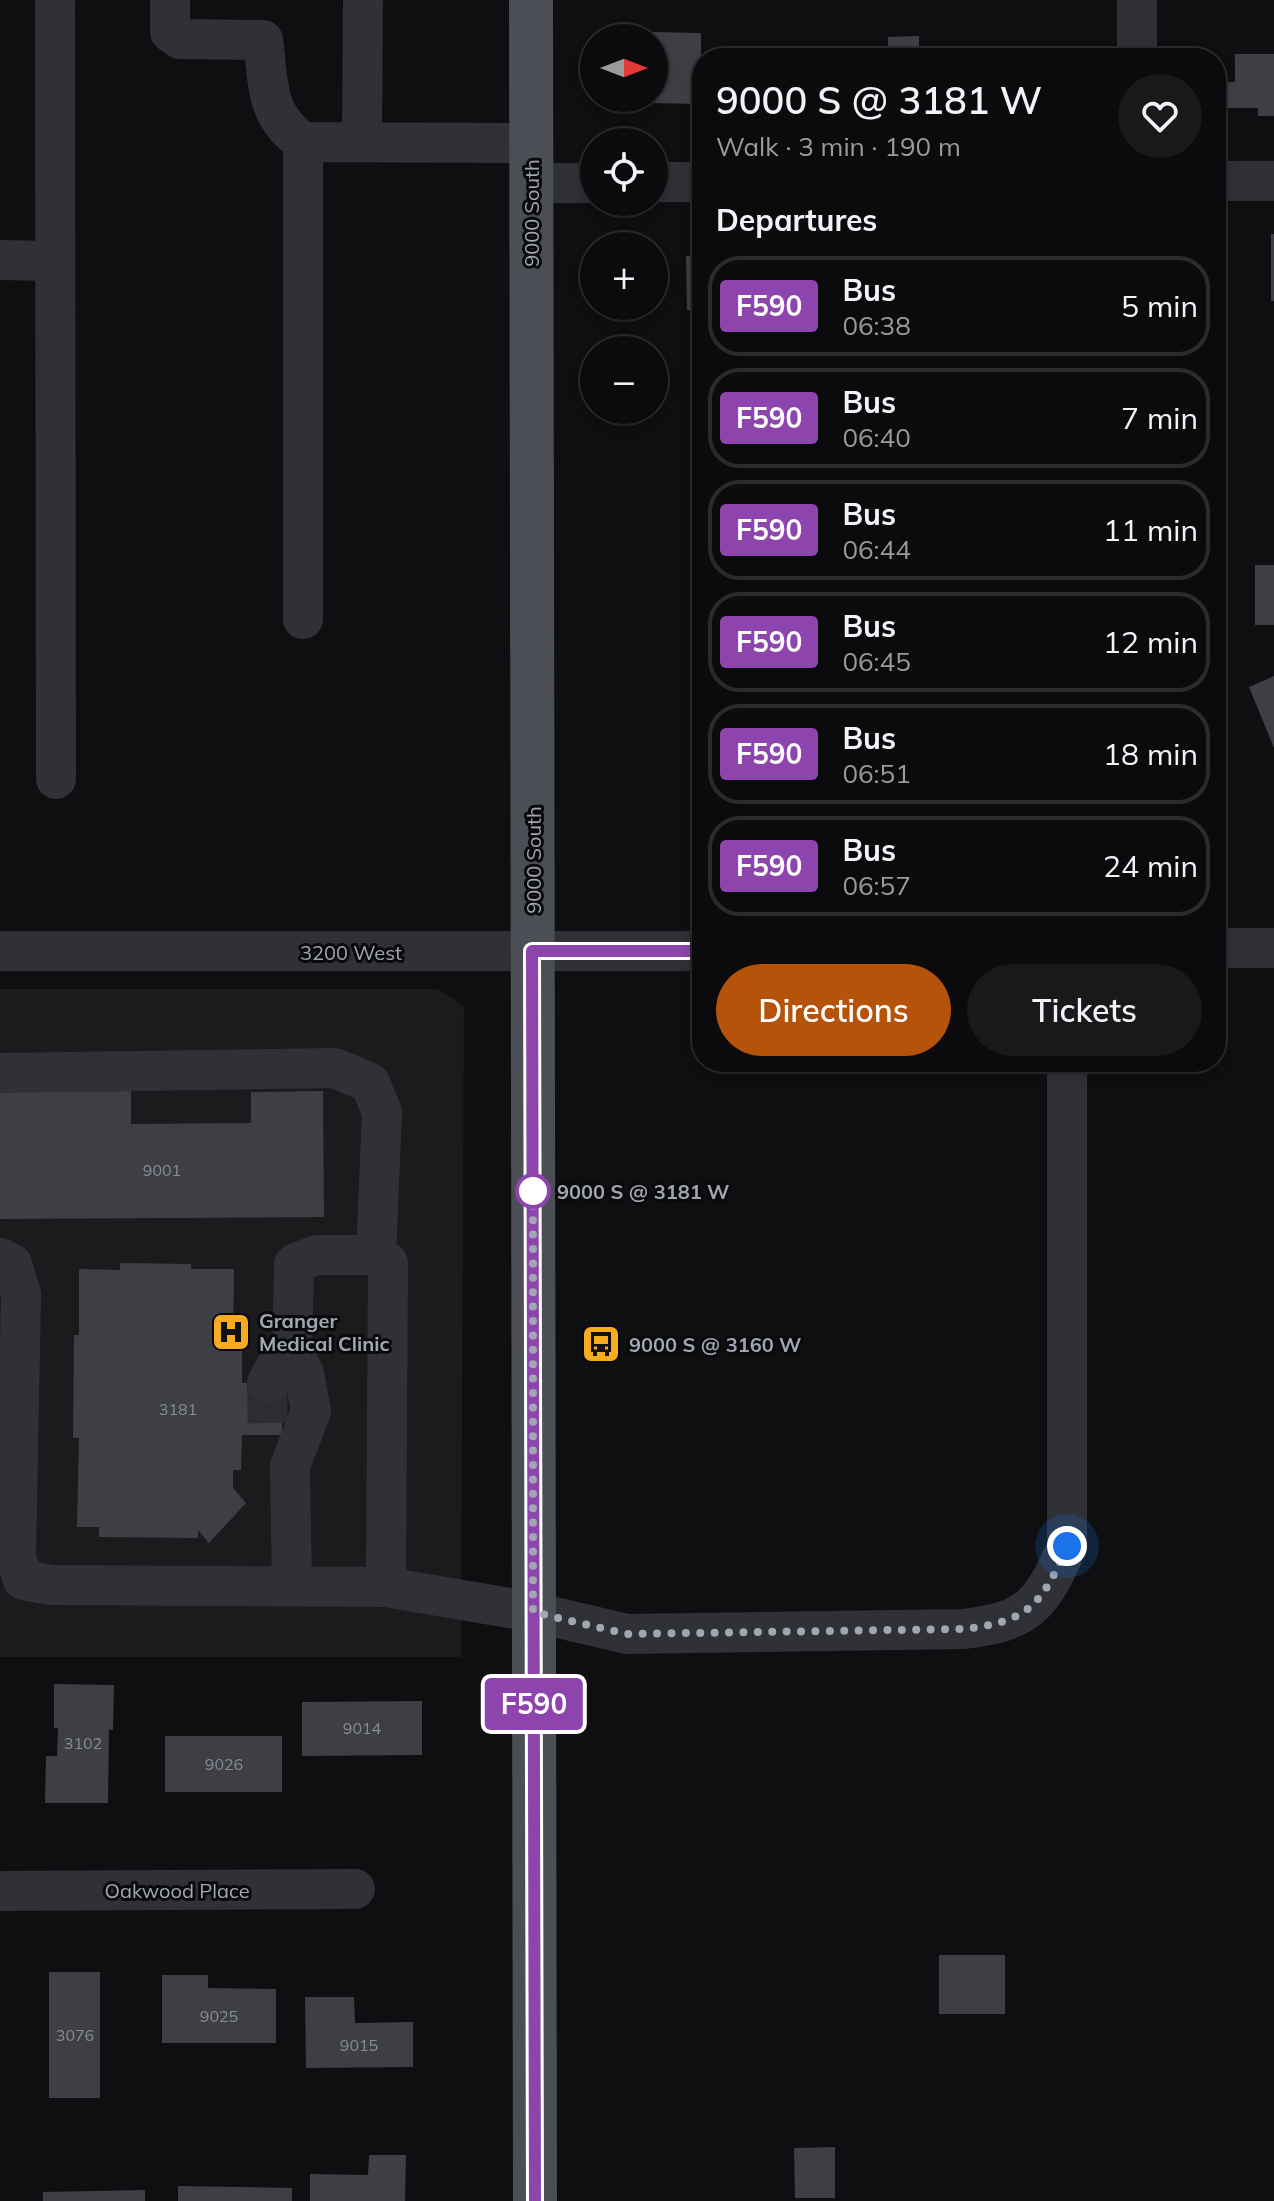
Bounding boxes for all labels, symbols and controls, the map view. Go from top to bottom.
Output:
north arrow [580,24,668,112]
map controls [580,24,668,424]
button: heart [1118,74,1202,158]
text: 9000 S @ 3181 W [716,76,1042,124]
button: locate [580,128,668,216]
text: Walk · 3 min · 190 m [716,130,961,163]
street label: 9000 South [519,159,544,267]
text: Departures [716,201,877,239]
button: + [580,232,668,320]
text: Bus [842,271,896,309]
text: 5 min [1121,287,1198,325]
text: F590 [736,288,802,323]
text: 06:38 [842,309,911,342]
button: − [580,336,668,424]
text: Bus [842,383,896,421]
text: 7 min [1121,399,1198,437]
text: F590 [736,400,802,435]
text: 06:40 [842,421,911,454]
text: Bus [842,495,896,533]
text: 11 min [1103,511,1198,549]
text: F590 [736,512,802,547]
text: 06:44 [842,533,911,566]
text: Bus [842,607,896,645]
text: 12 min [1103,623,1198,661]
text: F590 [736,624,802,659]
text: 06:45 [842,645,911,678]
text: Bus [842,719,896,757]
text: 18 min [1103,735,1198,773]
text: F590 [736,736,802,771]
text: 06:51 [842,757,911,790]
street label: 9000 South [521,806,546,914]
text: Bus [842,831,896,869]
text: 24 min [1103,847,1198,885]
text: F590 [736,848,802,883]
text: 06:57 [842,869,911,902]
street label: 3200 West [300,940,402,965]
button: Directions [716,964,951,1056]
button: Tickets [967,964,1202,1056]
house number: 9001 [143,1160,181,1180]
marker: 9000 S @ 3181 W [516,1174,550,1208]
place label: 9000 S @ 3181 W [557,1179,730,1204]
place label: Granger Medical Clinic [259,1308,390,1356]
hospital icon: Granger Medical Clinic [210,1311,252,1353]
bus stop icon: 9000 S @ 3160 W [580,1323,622,1365]
place label: 9000 S @ 3160 W [629,1332,802,1357]
house number: 3181 [159,1399,197,1419]
your location [1047,1526,1087,1566]
line badge: F590 [478,1678,590,1730]
text: F590 [501,1686,567,1721]
house number: 9014 [343,1718,382,1738]
house number: 3102 [64,1733,102,1753]
house number: 9026 [205,1754,243,1774]
street label: Oakwood Place [104,1878,250,1903]
house number: 9025 [200,2006,238,2026]
house number: 3076 [56,2025,94,2045]
house number: 9015 [340,2035,378,2055]

